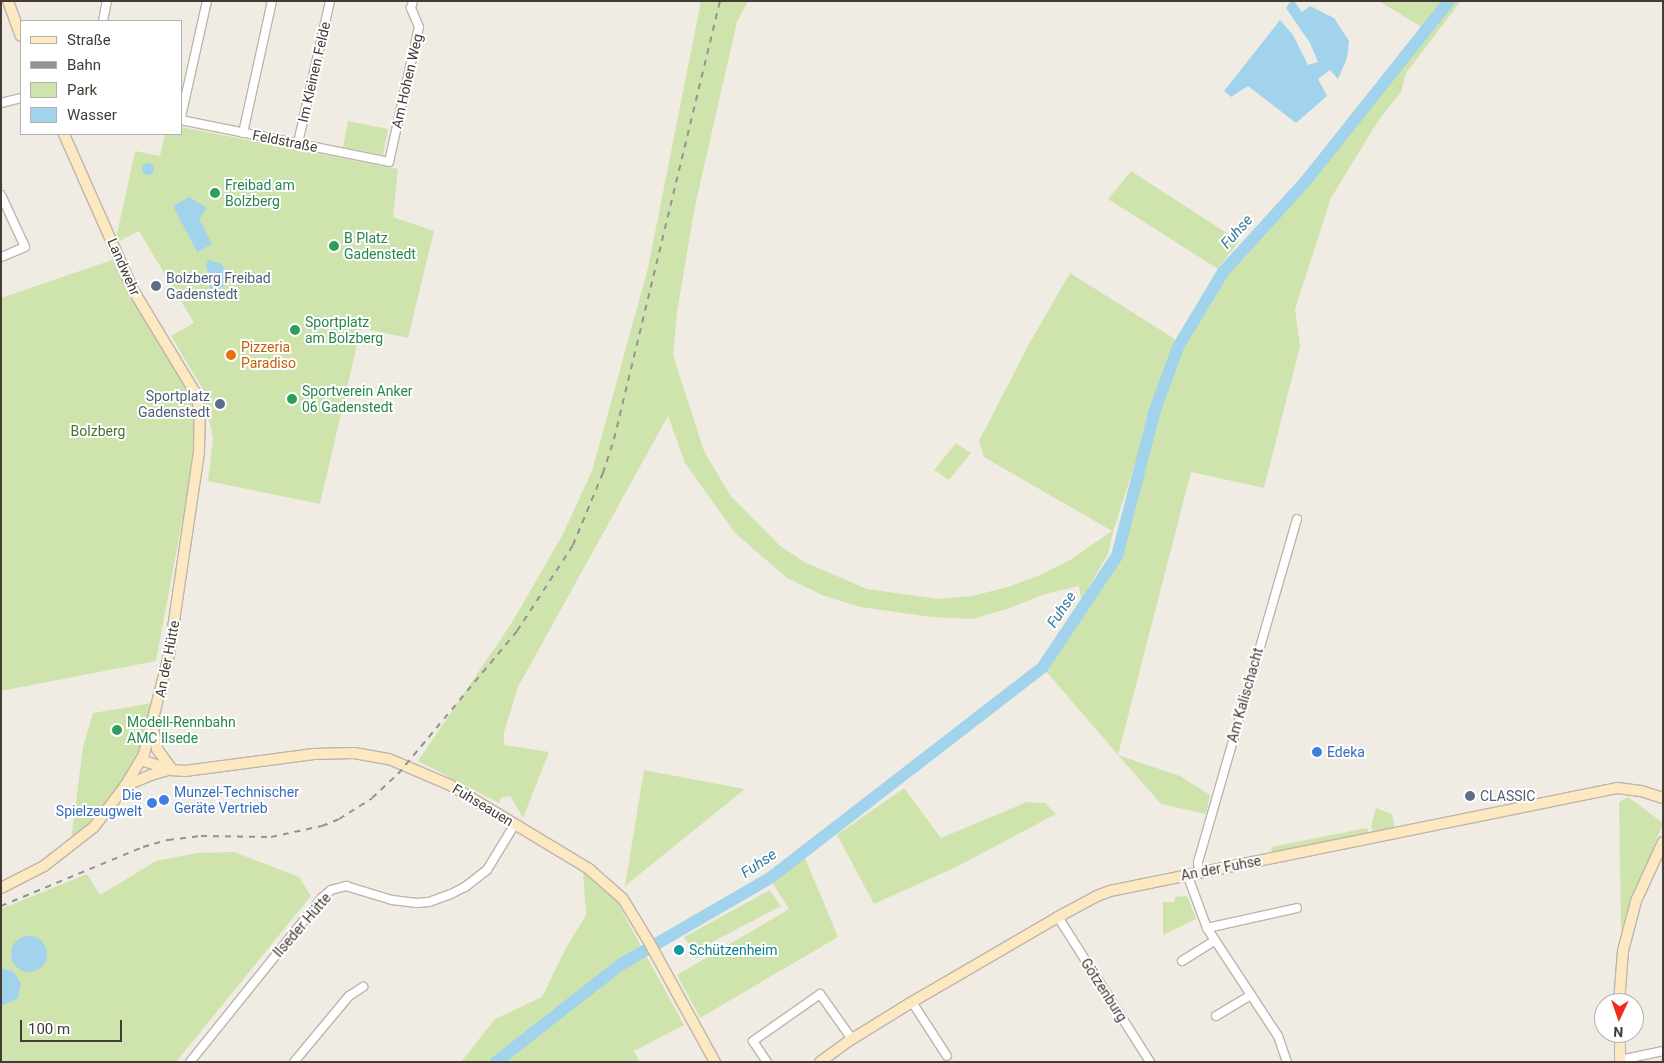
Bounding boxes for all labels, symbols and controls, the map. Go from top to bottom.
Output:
legend [20,20,182,135]
street label: Im Kleinen Felde [294,20,334,124]
text: Straße [67,31,111,49]
street label: Am Hohen Weg [388,32,426,130]
text: Bahn [67,56,101,74]
text: Park [67,81,97,99]
text: Wasser [67,106,117,124]
street label: Feldstraße [251,126,319,156]
place label: Freibad am Bolzberg [225,177,295,210]
marker: Freibad am Bolzberg [209,187,221,199]
water label: Fuhse [1217,211,1257,253]
place label: B Platz Gadenstedt [344,230,416,262]
street label: Landwehr [104,236,144,298]
marker: B Platz Gadenstedt [328,240,340,252]
place label: Bolzberg Freibad Gadenstedt [166,270,271,302]
marker: Bolzberg Freibad Gadenstedt [150,280,162,292]
place label: Sportplatz am Bolzberg [305,314,383,347]
marker: Sportplatz am Bolzberg [289,324,301,336]
place label: Pizzeria Paradiso [241,339,296,372]
marker: Pizzeria Paradiso [225,349,237,361]
place label: Sportverein Anker 06 Gadenstedt [302,383,413,416]
place label: Sportplatz Gadenstedt [138,388,210,421]
marker: Sportverein Anker 06 Gadenstedt [286,393,298,405]
marker: Sportplatz Gadenstedt [214,398,226,410]
park label: Bolzberg [71,423,125,439]
water label: Fuhse [1044,589,1080,631]
street label: An der Hütte [151,619,183,699]
street label: Am Kalischacht [1223,646,1267,744]
place label: Modell-Rennbahn AMC Ilsede [127,714,236,746]
marker: Modell-Rennbahn AMC Ilsede [111,724,123,736]
place label: Edeka [1327,744,1365,760]
marker: Edeka [1311,746,1323,758]
street label: Fuhseauen [449,780,517,830]
place label: Munzel-Technischer Geräte Vertrieb [174,784,299,816]
place label: Die Spielzeugwelt [56,787,142,820]
place label: CLASSIC [1480,788,1535,804]
marker: CLASSIC [1464,790,1476,802]
marker: Munzel-Technischer Geräte Vertrieb [158,794,170,806]
marker: Die Spielzeugwelt [146,797,158,809]
water label: Fuhse [738,846,780,882]
street label: An der Fuhse [1179,852,1263,884]
street label: Ilseder Hütte [270,889,334,961]
place label: Schützenheim [689,942,777,958]
marker: Schützenheim [673,944,685,956]
street label: Götzenburg [1077,955,1131,1025]
north arrow [1594,993,1644,1043]
scale bar [22,1010,125,1042]
text: 100 m [28,1020,70,1038]
text: N [1613,1024,1624,1040]

